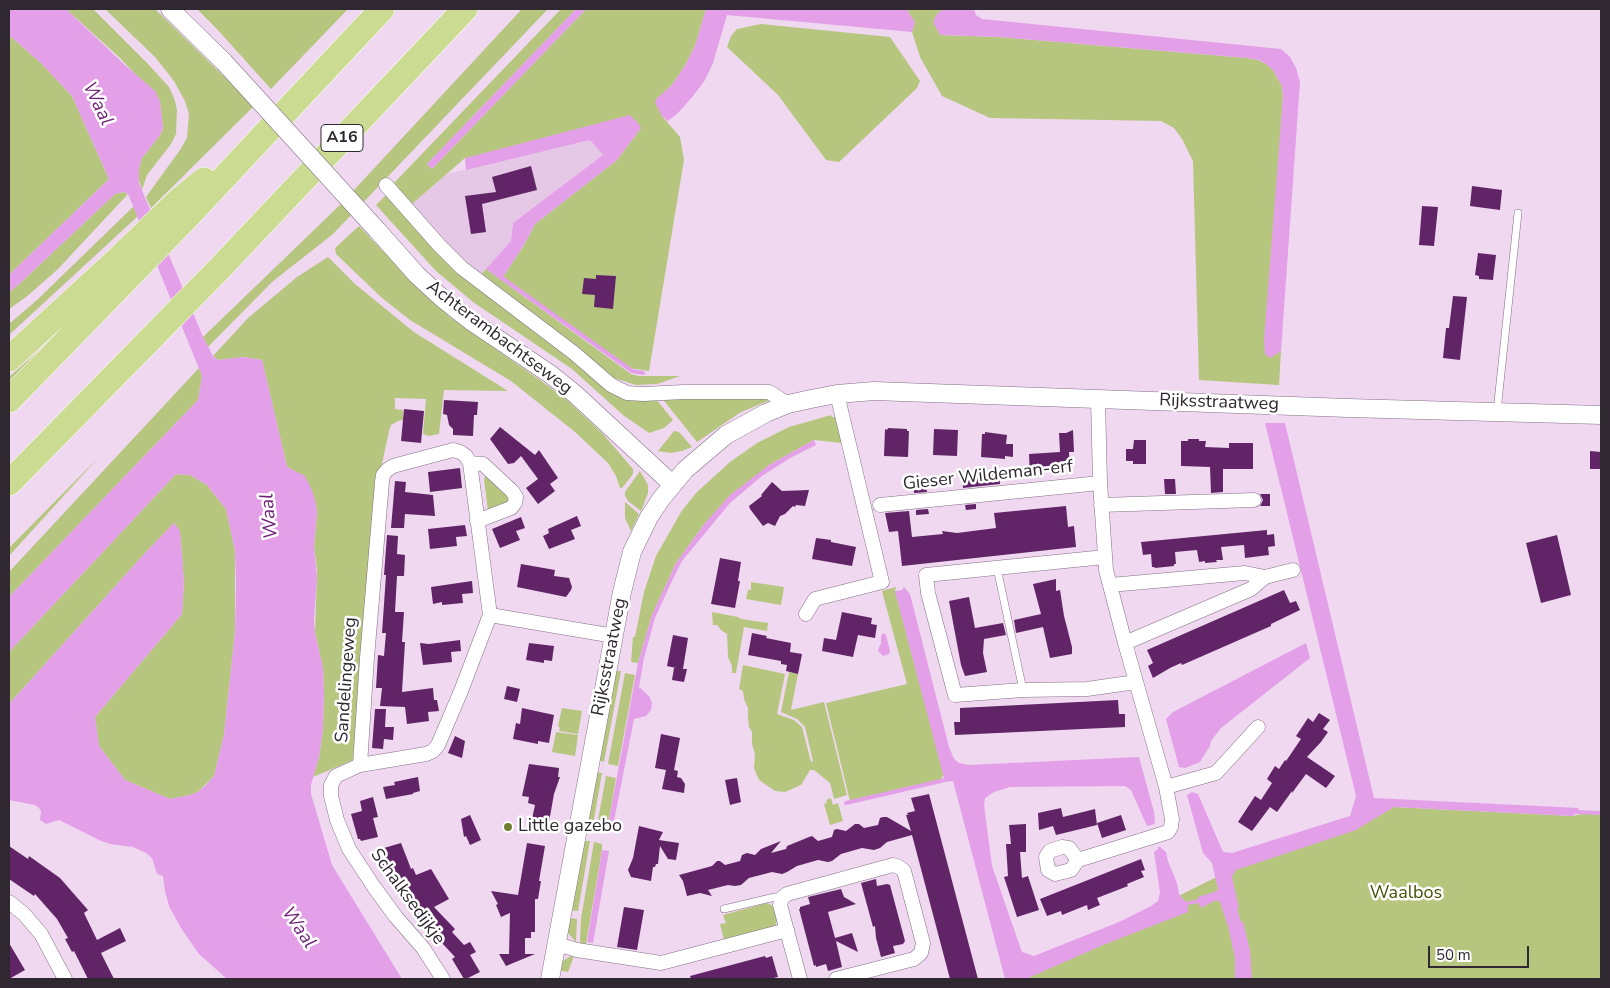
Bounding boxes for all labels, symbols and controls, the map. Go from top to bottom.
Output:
water label: Waal [77,79,117,129]
road number: A16 [321,125,363,152]
street label: Achterambachtseweg [422,276,576,400]
street label: Rijksstraatweg [1159,390,1279,416]
street label: Gieser Wildeman-erf [902,456,1074,496]
water label: Waal [256,492,284,540]
street label: Rijksstraatweg [588,596,632,718]
street label: Sandelingeweg [332,617,362,743]
place label: Little gazebo [518,816,622,838]
marker: Little gazebo [502,821,514,833]
street label: Schalksedijkje [365,845,449,949]
park label: Waalbos [1370,883,1442,905]
water label: Waal [276,903,320,953]
scale bar [1430,936,1531,968]
text: 50 m [1436,945,1471,965]

